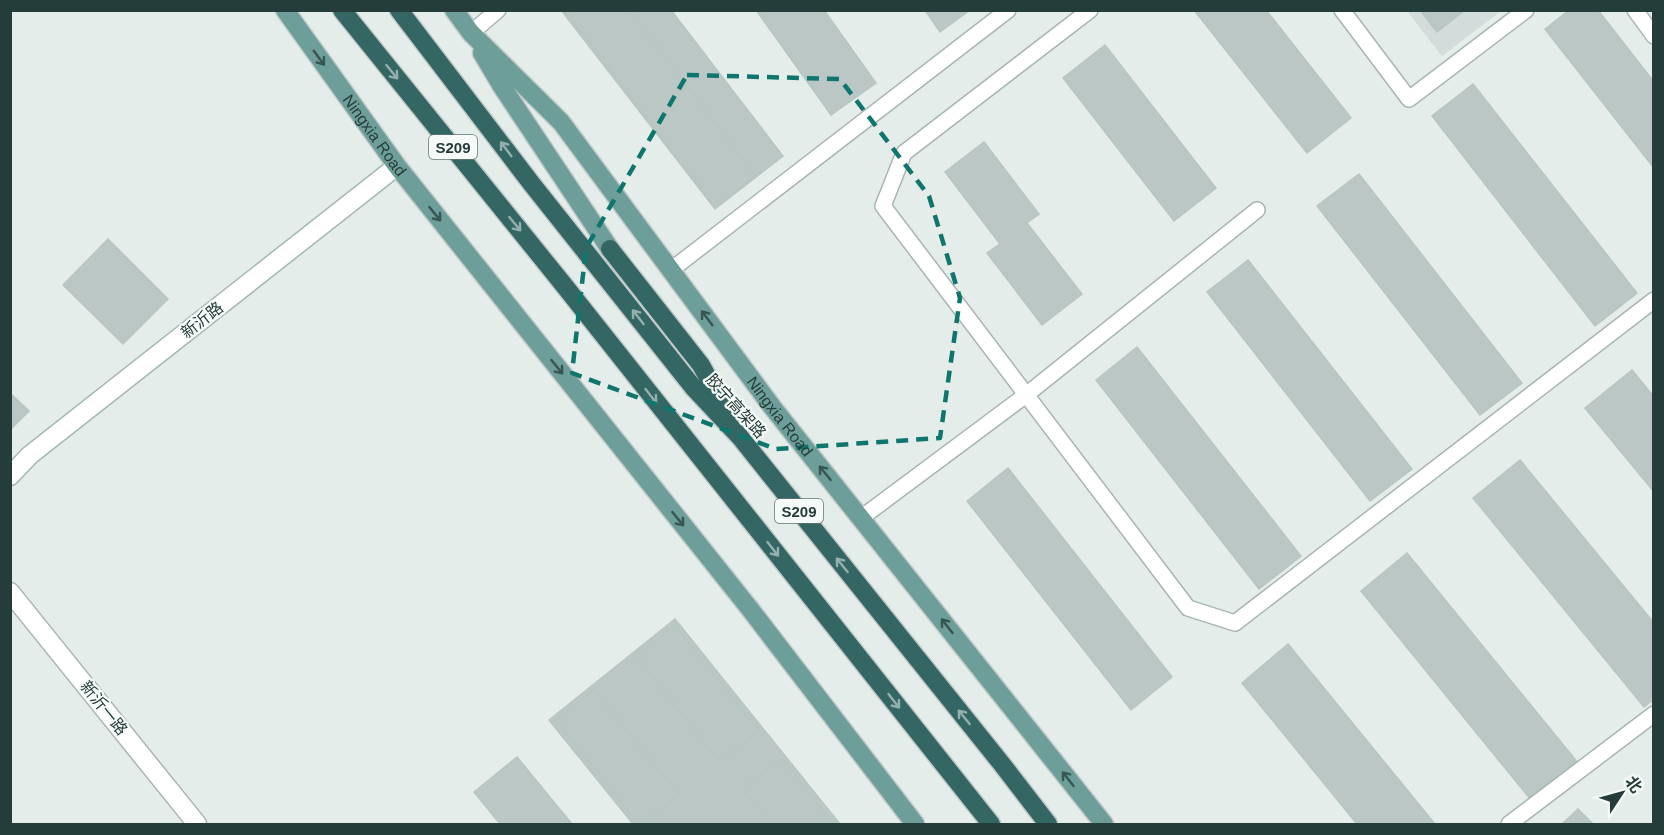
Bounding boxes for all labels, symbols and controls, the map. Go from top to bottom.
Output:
one-way arrow [313,49,325,65]
one-way arrow [386,64,399,80]
street label: Ningxia Road [340,91,410,179]
road number: S209 [429,135,477,159]
one-way arrow [499,142,512,158]
one-way arrow [429,206,442,222]
one-way arrow [508,216,521,232]
street label: 新沂路 [178,299,226,341]
one-way arrow [632,310,645,326]
one-way arrow [701,311,713,327]
one-way arrow [550,359,563,375]
street label: 胶宁高架路 [703,371,769,441]
street label: Ningxia Road [744,373,816,459]
one-way arrow [645,388,658,404]
one-way arrow [819,465,832,481]
road number: S209 [775,499,823,523]
one-way arrow [672,511,685,527]
one-way arrow [766,540,779,556]
one-way arrow [836,557,849,573]
one-way arrow [940,618,953,634]
street label: 新沂一路 [77,678,131,738]
one-way arrow [888,693,901,709]
one-way arrow [958,709,971,725]
north arrow [1592,763,1652,823]
one-way arrow [1061,771,1074,787]
text: 北 [1622,773,1645,796]

